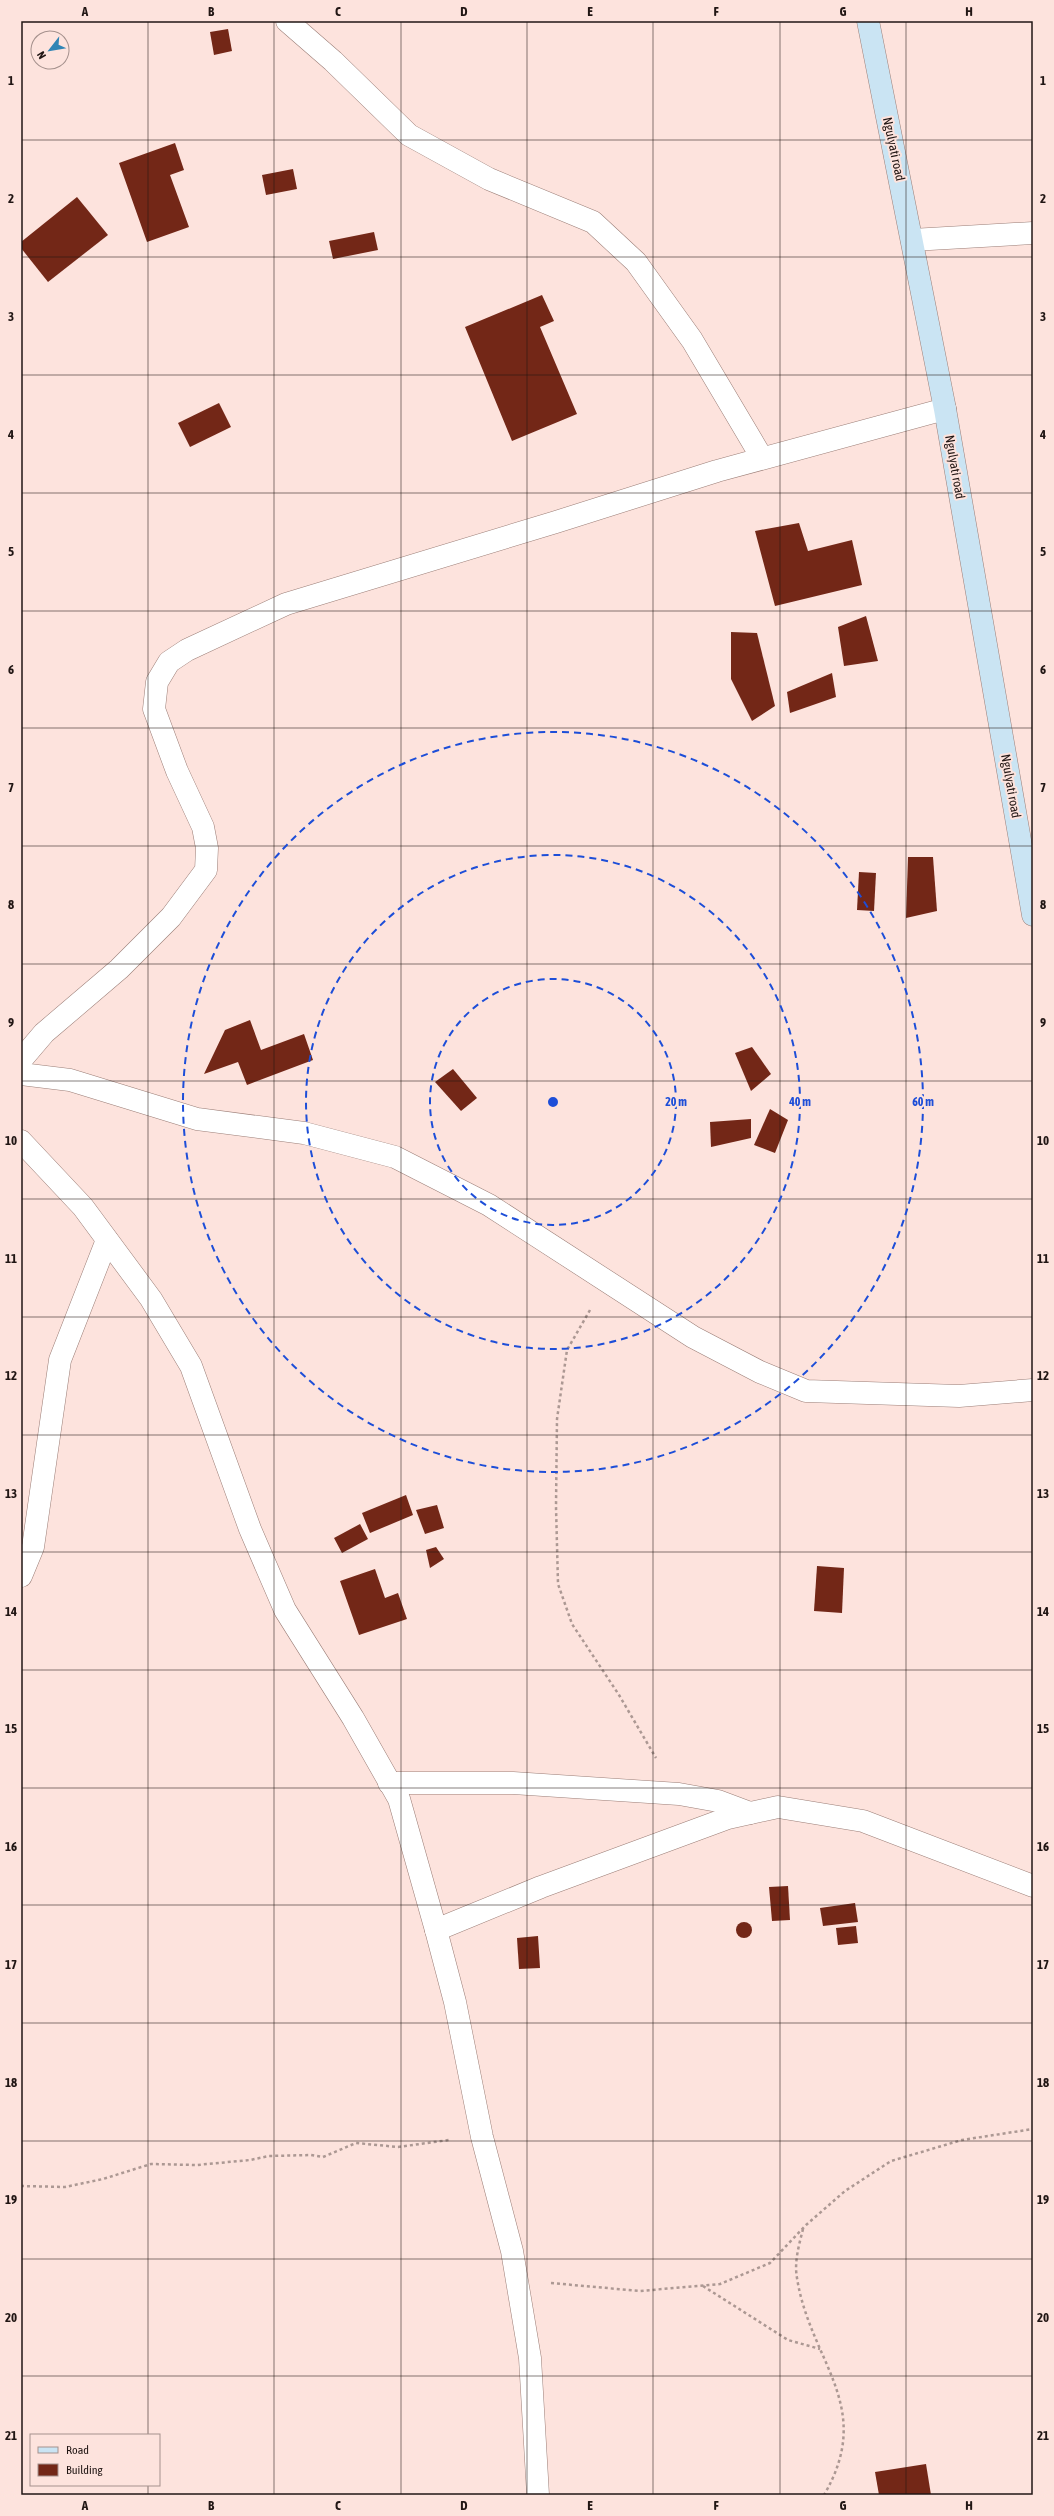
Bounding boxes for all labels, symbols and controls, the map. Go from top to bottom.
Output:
text: A [81,4,89,19]
text: B [208,4,215,19]
text: C [335,4,341,19]
text: D [460,4,468,19]
text: E [587,4,593,19]
text: F [713,4,719,19]
text: G [840,4,847,19]
text: H [965,4,973,19]
north arrow [30,30,70,70]
text: N [35,49,48,61]
text: 1 [8,73,14,88]
text: 1 [1040,73,1046,88]
street label: Ngulyati road [880,116,908,182]
text: 2 [8,191,14,206]
text: 2 [1040,191,1046,206]
text: 3 [8,309,14,324]
text: 3 [1040,309,1046,324]
text: 4 [7,427,14,442]
text: 4 [1039,427,1046,442]
street label: Ngulyati road [942,434,968,500]
text: 5 [8,544,14,559]
text: 5 [1040,544,1046,559]
text: 6 [8,662,14,677]
text: 6 [1040,662,1046,677]
street label: Ngulyati road [998,753,1024,819]
text: 7 [8,780,14,795]
text: 7 [1040,780,1046,795]
text: 8 [8,897,14,912]
text: 8 [1040,897,1046,912]
text: 9 [8,1015,14,1030]
text: 9 [1040,1015,1046,1030]
centre of rings [546,1095,560,1109]
text: 20 m [665,1095,687,1109]
text: 40 m [788,1095,811,1109]
text: 60 m [912,1095,934,1109]
text: 10 [5,1133,17,1148]
text: 10 [1037,1133,1049,1148]
text: 11 [5,1251,17,1266]
text: 11 [1037,1251,1049,1266]
text: 12 [5,1368,17,1383]
text: 12 [1037,1368,1049,1383]
text: 13 [5,1486,17,1501]
text: 13 [1037,1486,1049,1501]
text: 14 [5,1604,17,1619]
text: 14 [1037,1604,1049,1619]
text: 15 [5,1721,17,1736]
text: 15 [1037,1721,1049,1736]
text: 16 [5,1839,17,1854]
text: 16 [1037,1839,1049,1854]
text: 17 [5,1957,17,1972]
text: 17 [1037,1957,1049,1972]
text: 18 [5,2075,17,2090]
text: 18 [1037,2075,1049,2090]
text: 19 [5,2192,17,2207]
text: 19 [1037,2192,1049,2207]
text: 20 [5,2310,17,2325]
text: 20 [1037,2310,1049,2325]
text: 21 [5,2428,17,2443]
text: 21 [1037,2428,1049,2443]
legend [30,2434,160,2486]
text: Road [66,2443,89,2457]
text: Building [66,2463,104,2477]
text: A [81,2498,89,2513]
text: B [208,2498,215,2513]
text: C [335,2498,341,2513]
text: D [460,2498,468,2513]
text: E [587,2498,593,2513]
text: F [713,2498,719,2513]
text: G [840,2498,847,2513]
text: H [965,2498,973,2513]

